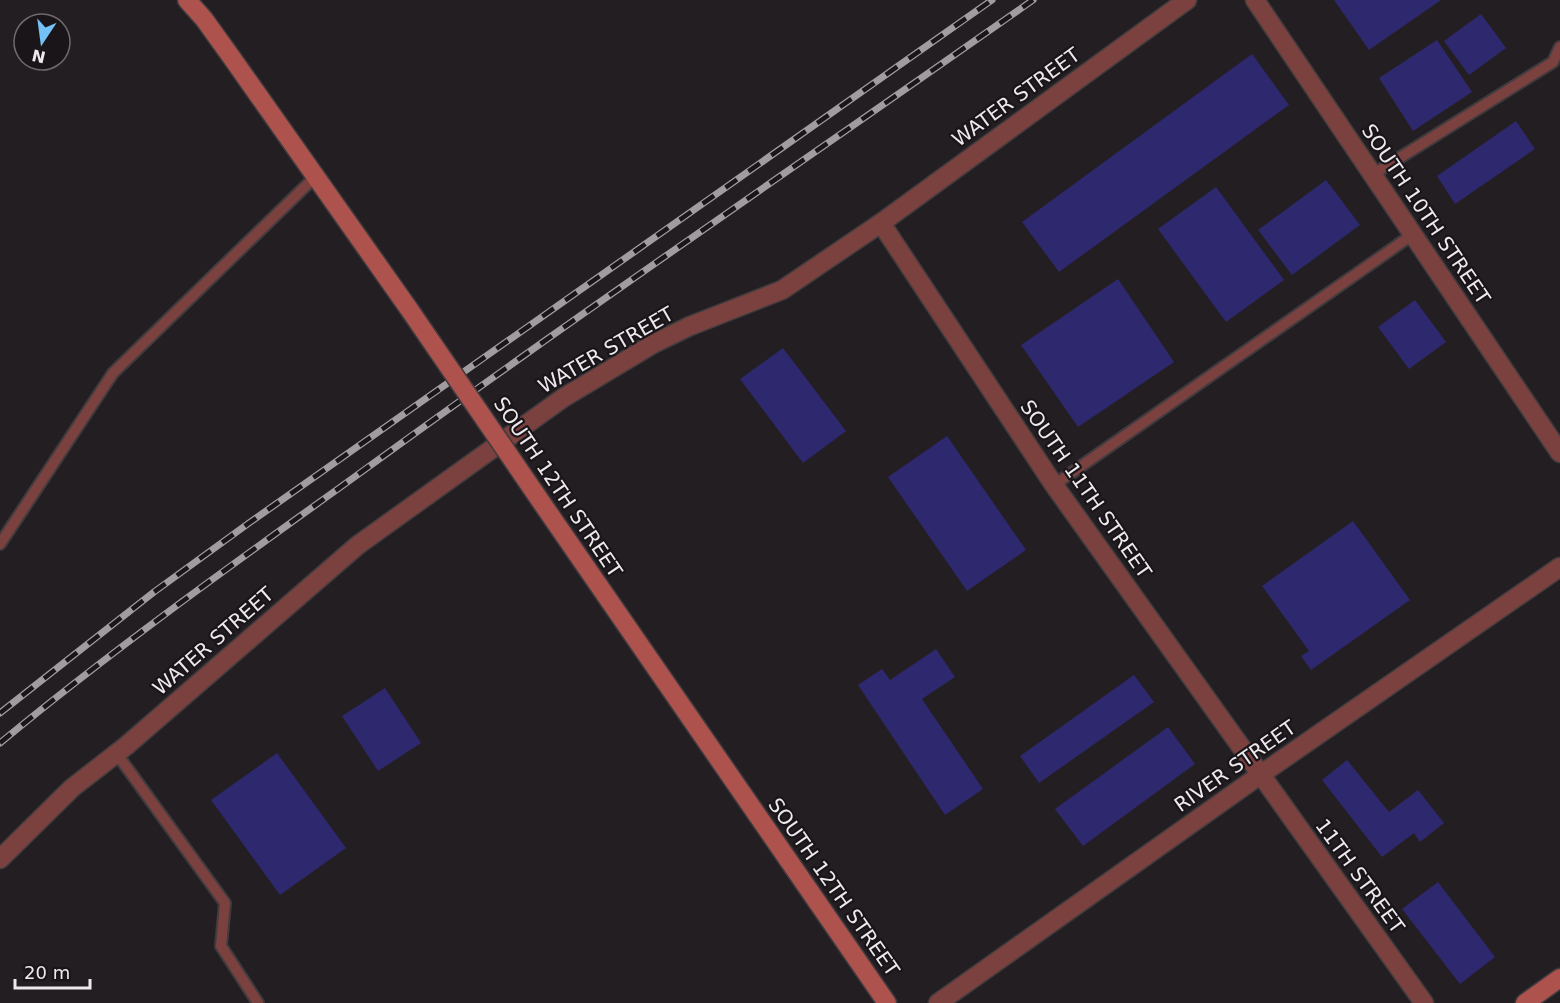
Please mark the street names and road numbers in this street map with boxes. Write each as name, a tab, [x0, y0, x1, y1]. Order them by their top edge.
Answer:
street label: WATER STREET	[947, 42, 1085, 151]
street label: SOUTH 10TH STREET	[1357, 119, 1496, 309]
street label: WATER STREET	[534, 301, 679, 398]
street label: SOUTH 12TH STREET	[489, 392, 628, 582]
street label: SOUTH 11TH STREET	[1015, 395, 1157, 583]
street label: WATER STREET	[148, 581, 279, 700]
street label: RIVER STREET	[1170, 715, 1301, 817]
street label: SOUTH 12TH STREET	[763, 793, 905, 981]
street label: 11TH STREET	[1311, 814, 1410, 938]

